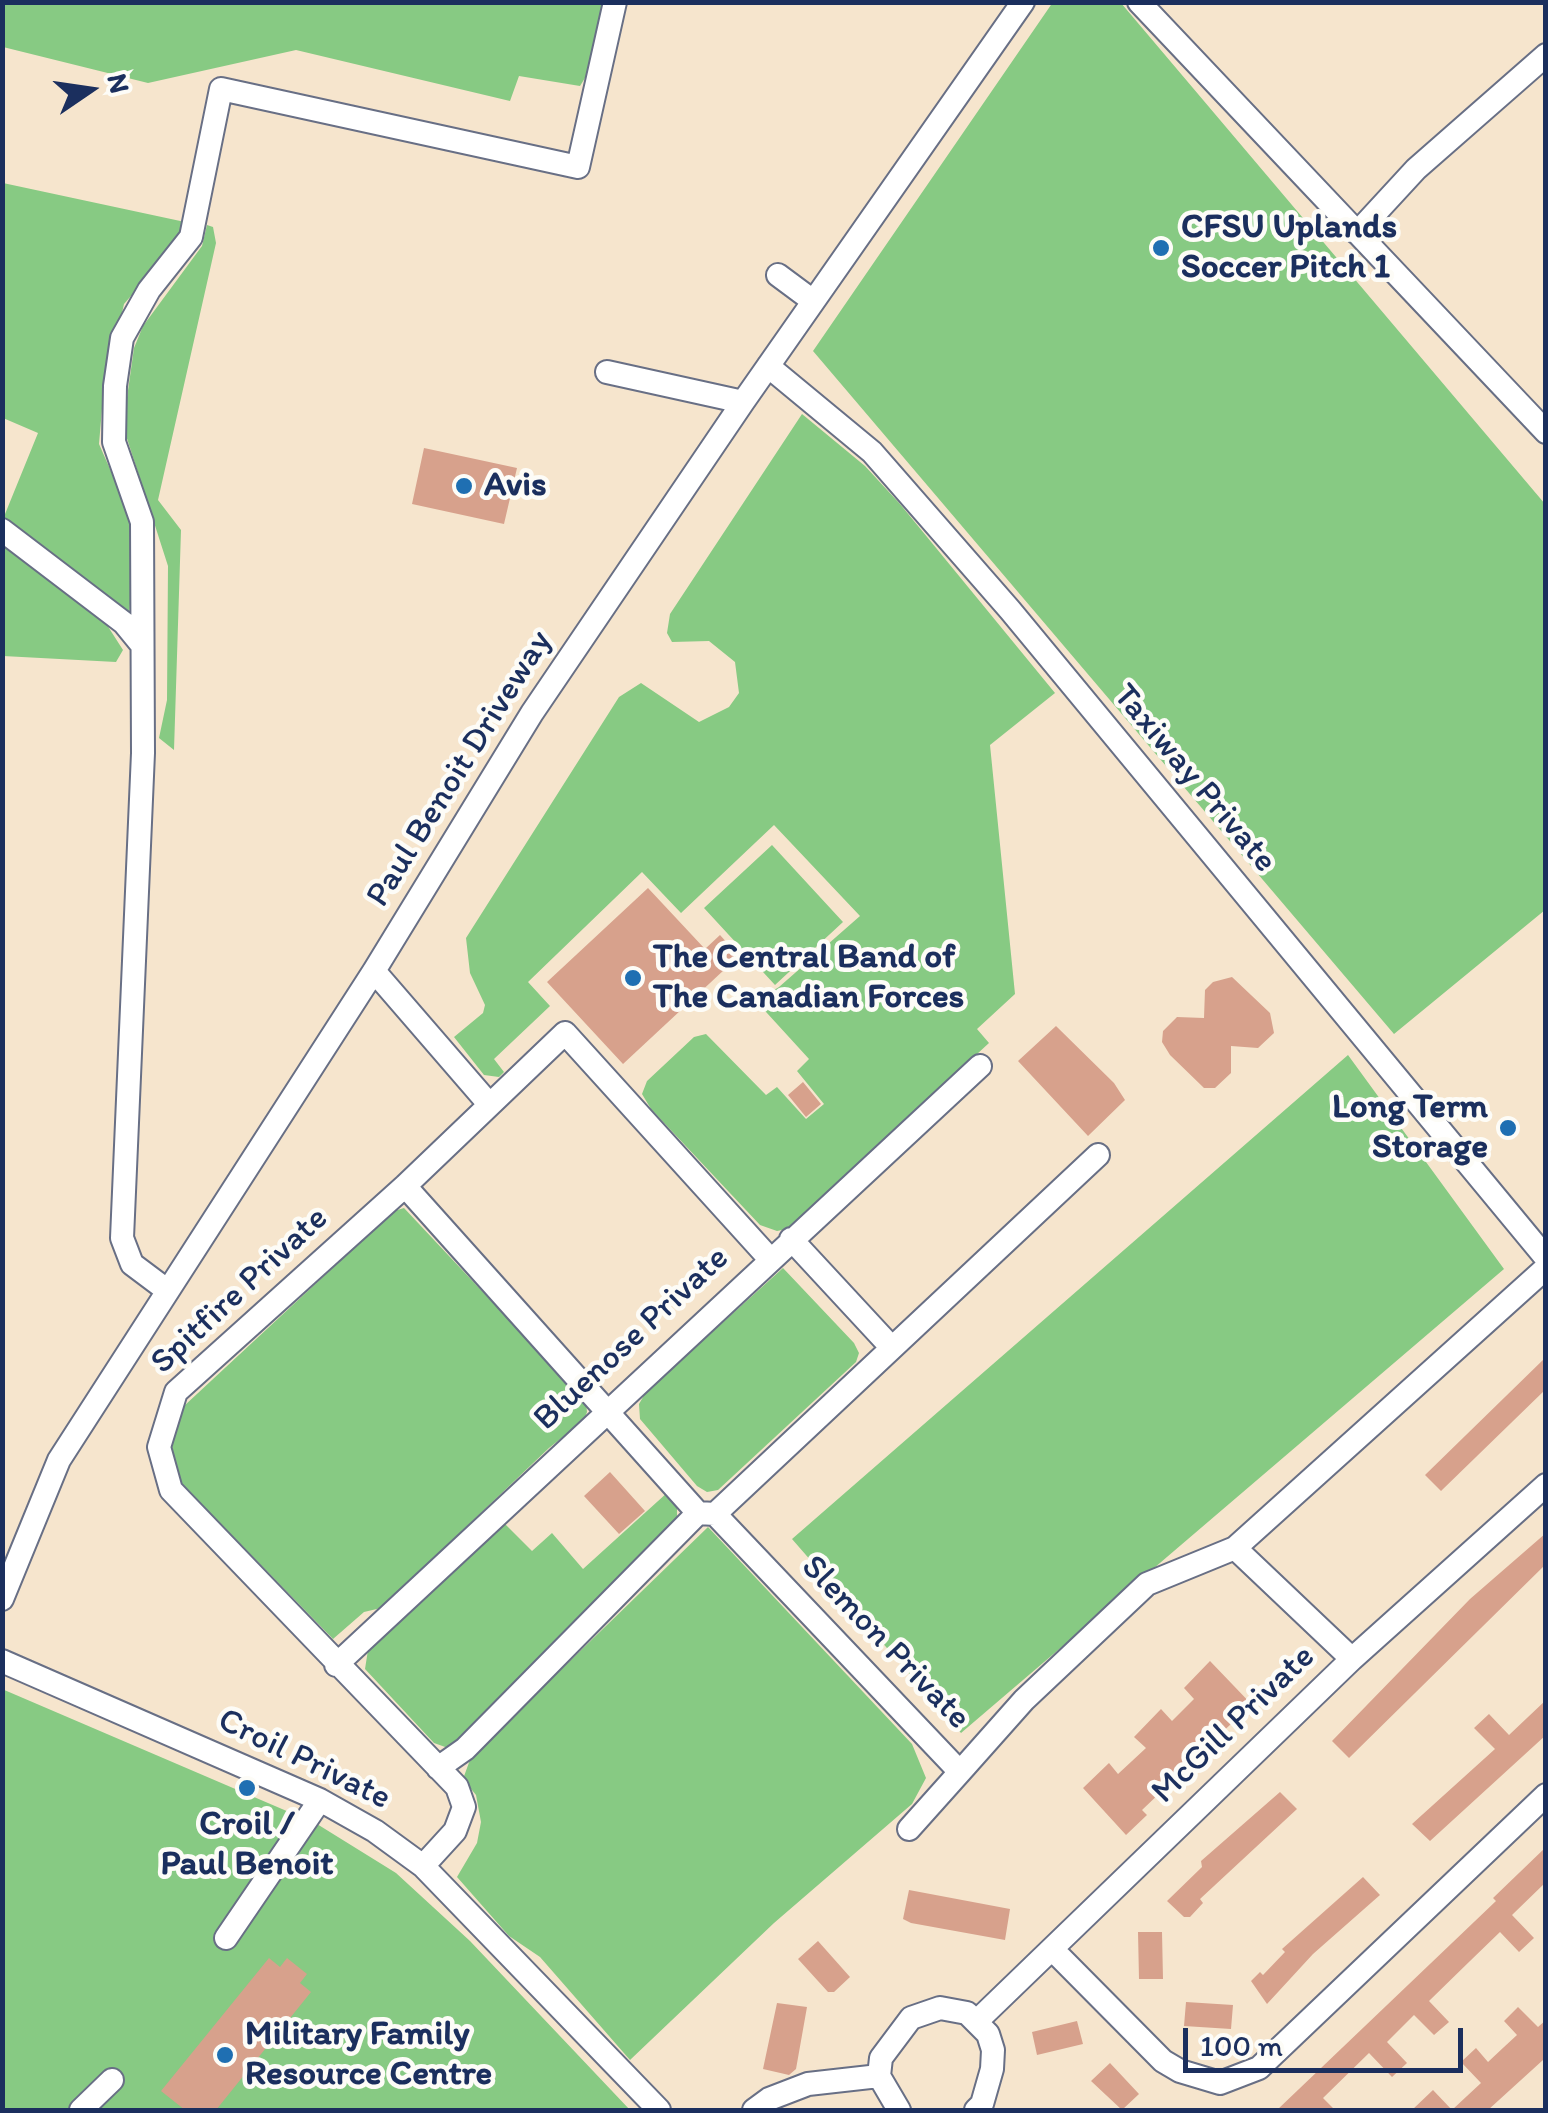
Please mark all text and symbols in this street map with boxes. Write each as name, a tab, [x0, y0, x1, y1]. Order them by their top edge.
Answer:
north arrow	[40, 40, 140, 140]
text: N	[101, 70, 138, 96]
place label: CFSU Uplands Soccer Pitch 1	[1181, 207, 1397, 289]
marker: CFSU Uplands Soccer Pitch 1	[1150, 237, 1172, 259]
place label: Avis	[484, 465, 547, 507]
marker: Avis	[453, 475, 475, 497]
street label: Paul Benoit Driveway	[358, 623, 562, 915]
street label: Taxiway Private	[1103, 676, 1285, 882]
place label: The Central Band of The Canadian Forces	[653, 937, 964, 1019]
marker: The Central Band of The Canadian Forces	[622, 967, 644, 989]
place label: Long Term Storage	[1332, 1087, 1488, 1169]
marker: Long Term Storage	[1497, 1117, 1519, 1139]
street label: Spitfire Private	[143, 1198, 337, 1384]
street label: Bluenose Private	[526, 1238, 738, 1440]
street label: Slemon Private	[791, 1547, 979, 1739]
street label: McGill Private	[1144, 1637, 1324, 1813]
street label: Croil Private	[211, 1700, 397, 1820]
marker: Croil / Paul Benoit	[236, 1777, 258, 1799]
place label: Croil / Paul Benoit	[161, 1804, 333, 1886]
scale bar	[1188, 2008, 1468, 2070]
place label: Military Family Resource Centre	[245, 2014, 492, 2096]
text: 100 m	[1200, 2027, 1283, 2064]
marker: Military Family Resource Centre	[214, 2044, 236, 2066]

